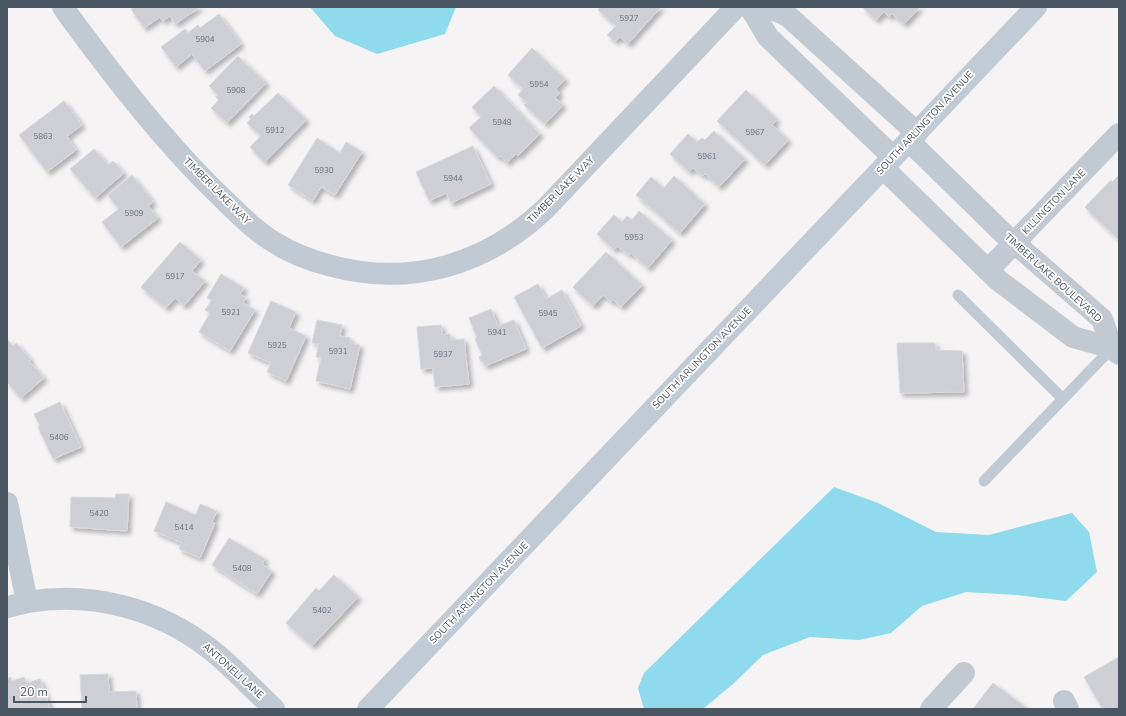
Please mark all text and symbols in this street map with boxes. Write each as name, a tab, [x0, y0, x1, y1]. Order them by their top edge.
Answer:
house number: 5927	[619, 13, 639, 24]
house number: 5904	[195, 34, 215, 45]
street label: SOUTH ARLINGTON AVENUE	[873, 68, 977, 178]
house number: 5954	[529, 79, 549, 90]
house number: 5908	[226, 85, 246, 96]
house number: 5948	[492, 117, 512, 128]
house number: 5912	[265, 125, 285, 136]
house number: 5967	[745, 127, 765, 138]
house number: 5863	[33, 131, 53, 142]
house number: 5961	[697, 151, 717, 162]
street label: TIMBER LAKE WAY	[525, 153, 598, 226]
street label: TIMBER LAKE WAY	[181, 155, 254, 228]
house number: 5930	[314, 165, 334, 176]
street label: KILLINGTON LANE	[1019, 166, 1089, 238]
house number: 5944	[443, 173, 463, 184]
house number: 5909	[124, 208, 144, 219]
street label: TIMBER LAKE BOULEVARD	[1001, 230, 1105, 326]
house number: 5953	[624, 232, 644, 243]
house number: 5917	[165, 271, 185, 282]
street label: SOUTH ARLINGTON AVENUE	[649, 304, 755, 412]
house number: 5921	[221, 307, 241, 318]
house number: 5945	[538, 308, 558, 319]
house number: 5941	[487, 327, 507, 338]
house number: 5925	[267, 340, 287, 351]
house number: 5931	[328, 346, 348, 357]
house number: 5937	[433, 349, 453, 360]
house number: 5406	[49, 432, 69, 443]
house number: 5420	[89, 508, 109, 519]
house number: 5414	[174, 522, 194, 533]
street label: SOUTH ARLINGTON AVENUE	[426, 539, 532, 647]
house number: 5408	[232, 563, 252, 574]
house number: 5402	[312, 605, 332, 616]
street label: ANTONELI LANE	[200, 640, 267, 702]
scale bar	[14, 678, 86, 704]
text: 20 m	[20, 684, 48, 700]

